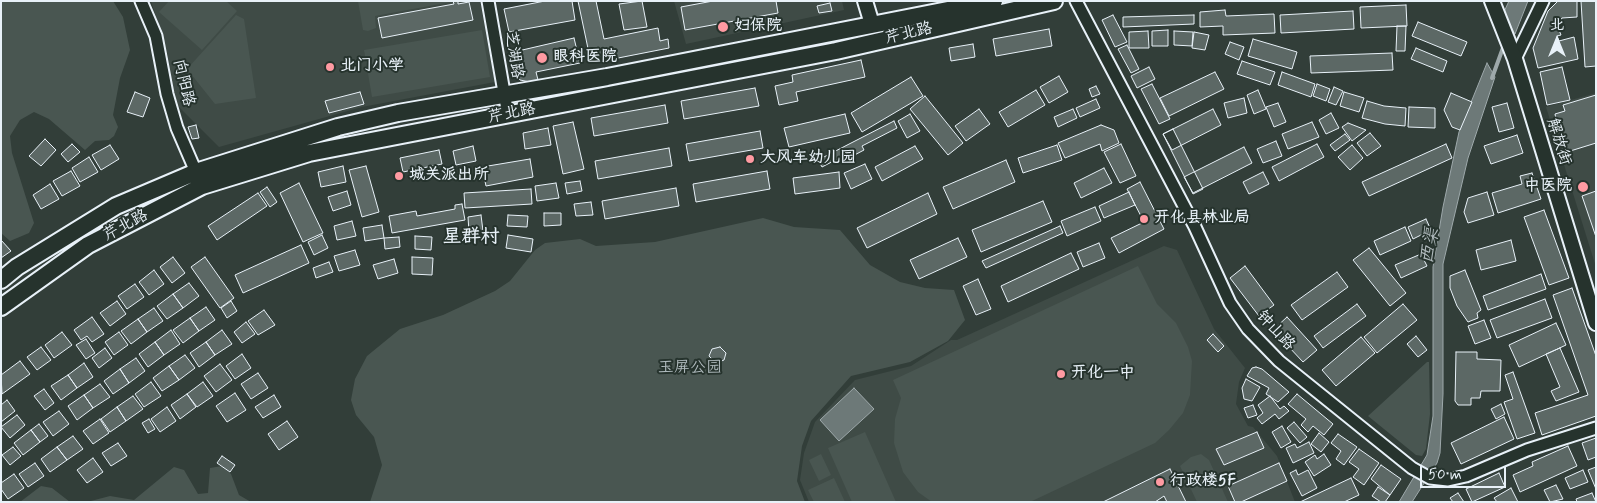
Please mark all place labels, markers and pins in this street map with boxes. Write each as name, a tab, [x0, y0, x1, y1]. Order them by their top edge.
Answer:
place label: 妇保院	[734, 17, 782, 37]
marker: 妇保院	[716, 20, 730, 34]
place label: 眼科医院	[553, 48, 617, 68]
marker: 眼科医院	[535, 51, 549, 65]
place label: 北门小学	[340, 57, 404, 77]
marker: 北门小学	[324, 61, 336, 73]
place label: 大风车幼儿园	[760, 149, 856, 169]
marker: 大风车幼儿园	[744, 153, 756, 165]
place label: 城关派出所	[409, 166, 489, 186]
marker: 城关派出所	[393, 170, 405, 182]
place label: 中医院	[1524, 177, 1572, 197]
marker: 中医院	[1576, 180, 1590, 194]
place label: 开化县林业局	[1154, 209, 1250, 229]
marker: 开化县林业局	[1138, 213, 1150, 225]
place label: 开化一中	[1071, 364, 1135, 384]
marker: 开化一中	[1055, 368, 1067, 380]
place label: 行政楼5F	[1170, 472, 1236, 492]
marker: 行政楼5F	[1154, 476, 1166, 488]

